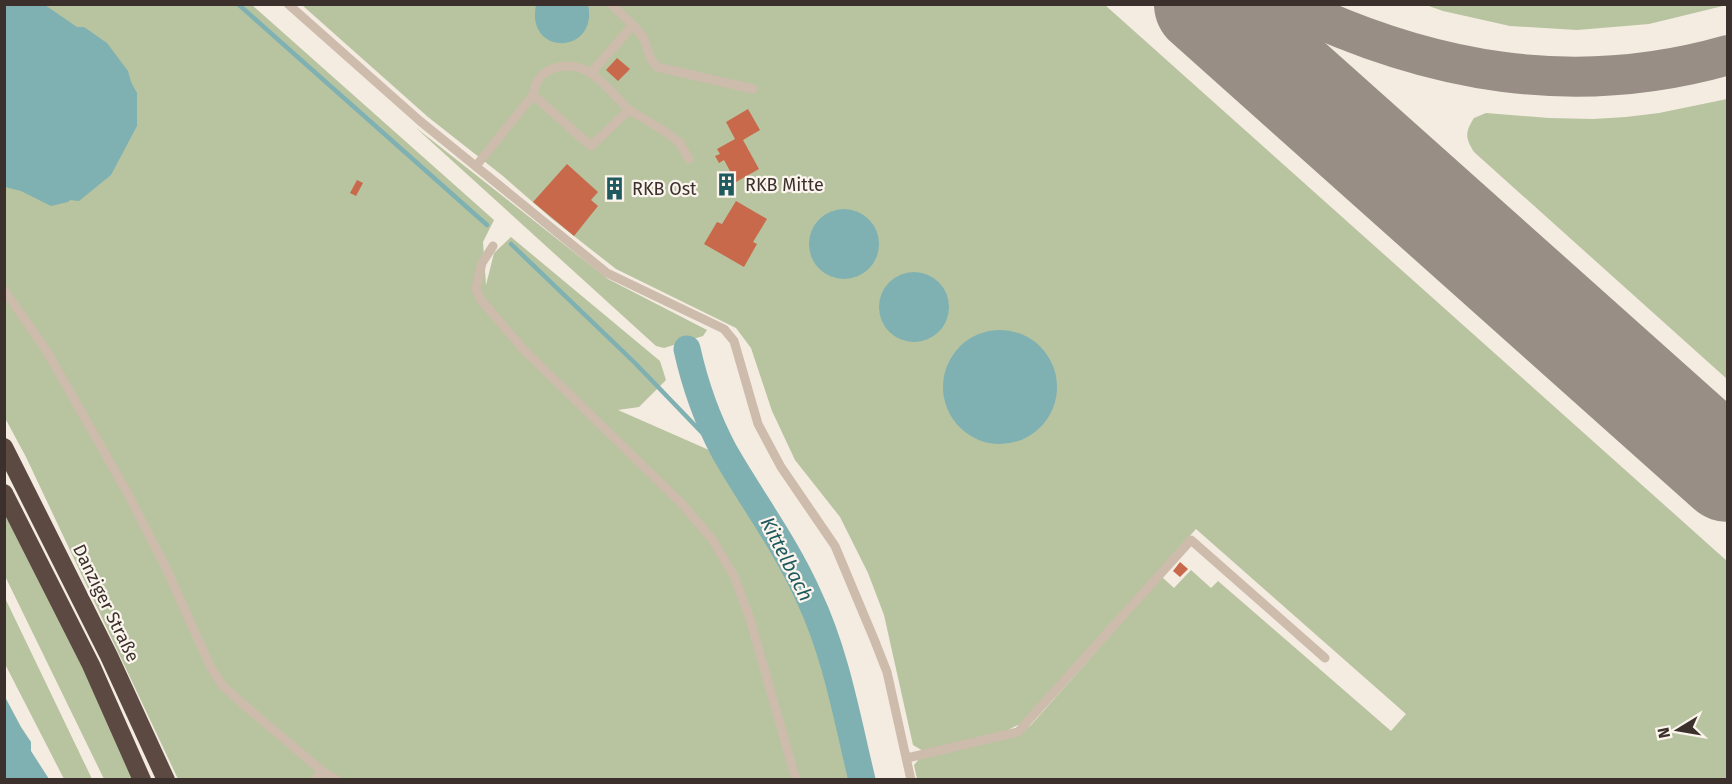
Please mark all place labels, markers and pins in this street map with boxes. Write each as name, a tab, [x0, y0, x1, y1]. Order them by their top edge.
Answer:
building icon: RKB Mitte	[714, 172, 740, 198]
place label: RKB Mitte	[745, 174, 824, 196]
building icon: RKB Ost	[601, 176, 627, 202]
place label: RKB Ost	[632, 178, 697, 200]

